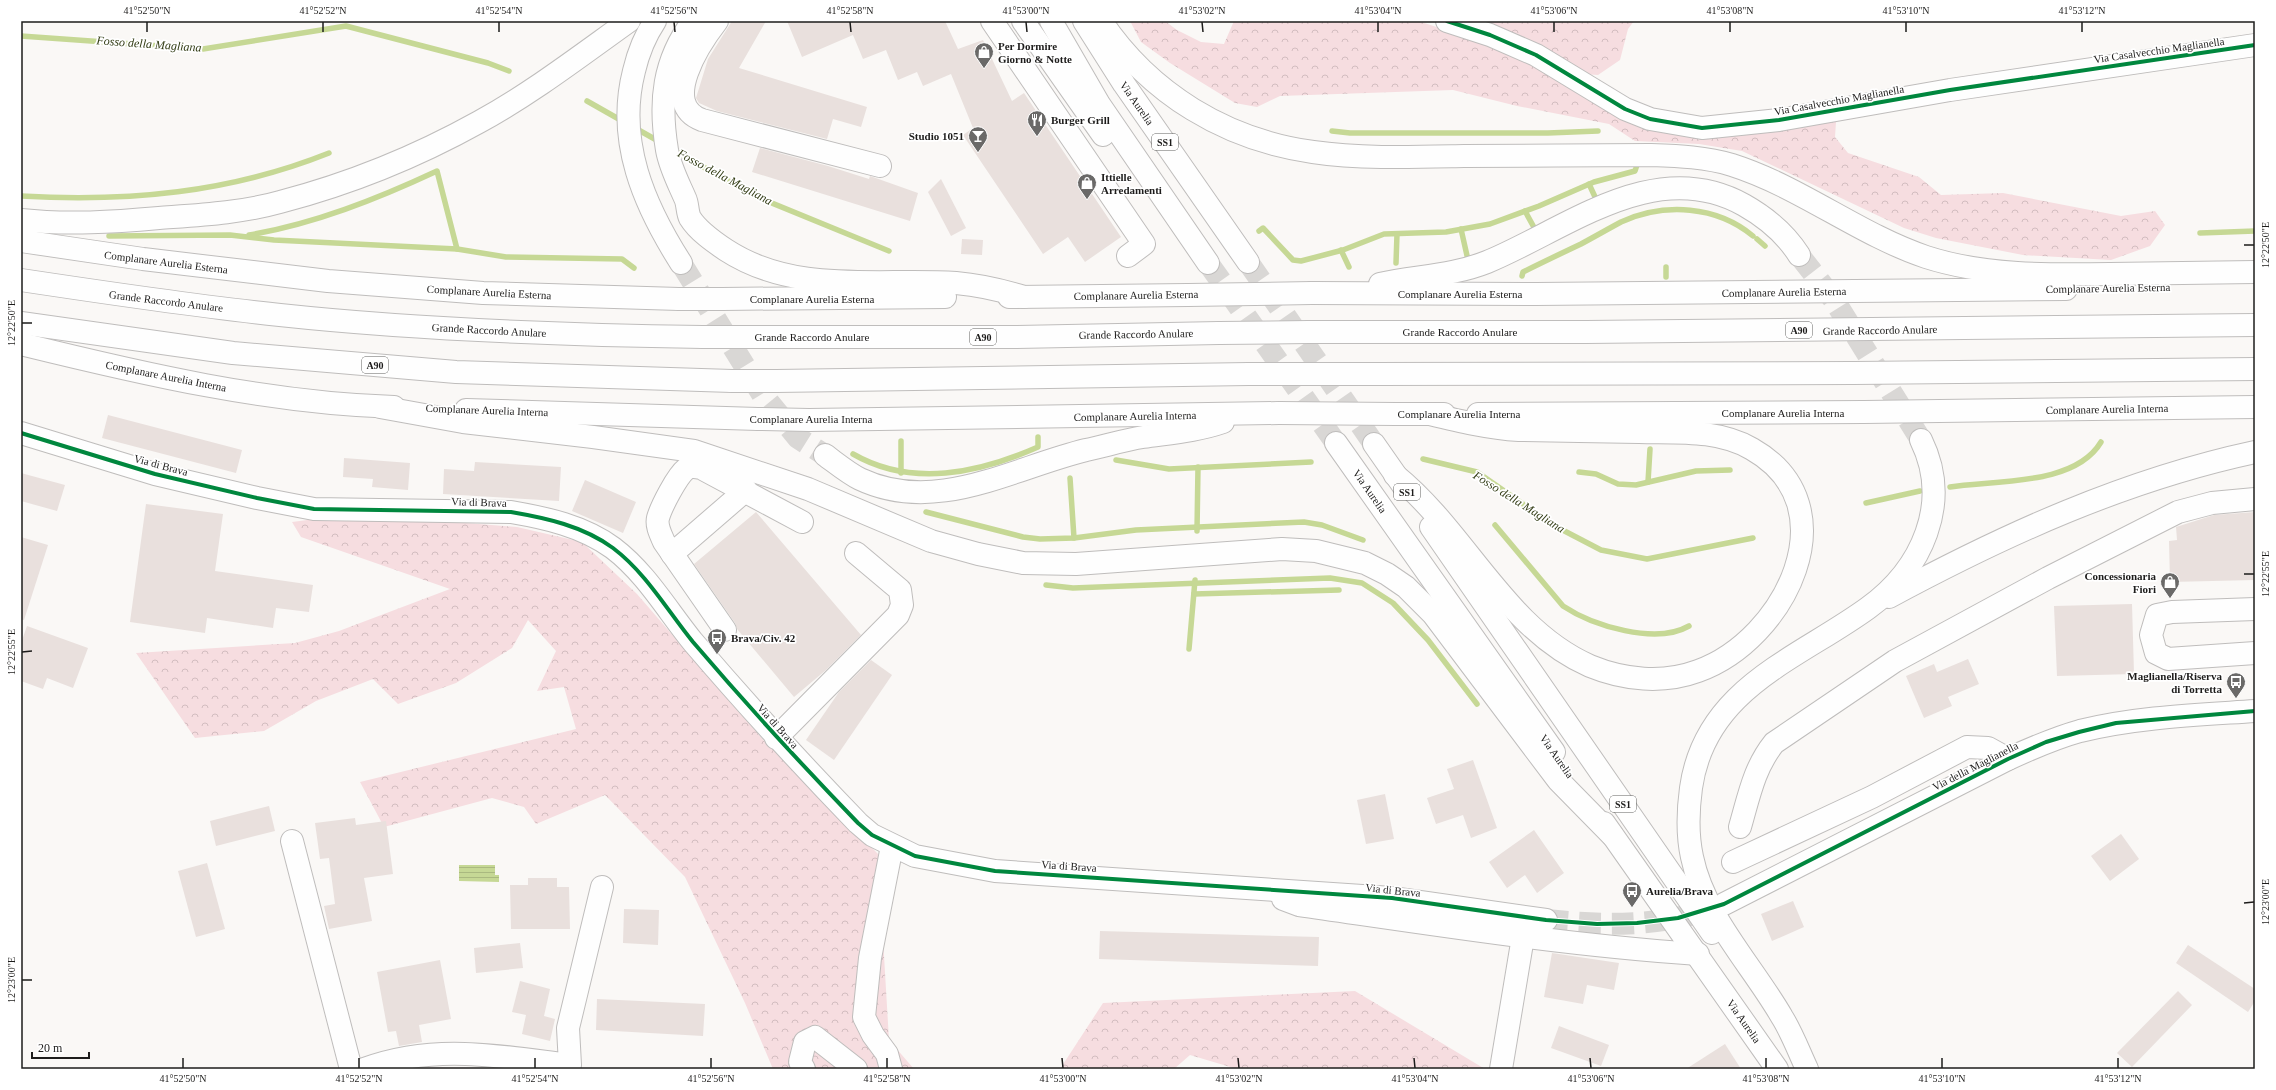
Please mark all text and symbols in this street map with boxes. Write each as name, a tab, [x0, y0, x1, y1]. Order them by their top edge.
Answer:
text: 41°52'50"N	[123, 5, 171, 16]
text: 41°52'52"N	[299, 5, 347, 16]
text: 41°52'54"N	[475, 5, 523, 16]
text: 41°52'56"N	[650, 5, 698, 16]
text: 41°52'58"N	[826, 5, 874, 16]
text: 41°53'00"N	[1002, 5, 1050, 16]
text: 41°53'02"N	[1178, 5, 1226, 16]
text: 41°53'04"N	[1354, 5, 1402, 16]
text: 41°53'06"N	[1530, 5, 1578, 16]
text: 41°53'08"N	[1706, 5, 1754, 16]
text: 41°53'10"N	[1882, 5, 1930, 16]
text: 41°53'12"N	[2058, 5, 2106, 16]
water label: Fosso della Magliana	[95, 33, 202, 55]
street label: Via Casalvecchio Maglianella	[2093, 35, 2225, 65]
place label: Per Dormire Giorno & Notte	[998, 40, 1072, 65]
shop icon: Per Dormire Giorno & Notte	[973, 41, 995, 69]
street label: Via Aurelia	[1118, 79, 1156, 127]
street label: Via Casalvecchio Maglianella	[1773, 83, 1905, 117]
restaurant icon: Burger Grill	[1026, 109, 1048, 137]
place label: Burger Grill	[1051, 114, 1110, 126]
bar icon: Studio 1051	[967, 125, 989, 153]
place label: Studio 1051	[909, 130, 964, 142]
road number: SS1	[1152, 134, 1178, 150]
water label: Fosso della Magliana	[674, 146, 775, 208]
place label: Ittielle Arredamenti	[1101, 171, 1162, 196]
shop icon: Ittielle Arredamenti	[1076, 172, 1098, 200]
text: 12°22'50"E	[2260, 222, 2271, 268]
street label: Complanare Aurelia Esterna	[103, 248, 229, 276]
street label: Complanare Aurelia Esterna	[2046, 281, 2171, 295]
street label: Complanare Aurelia Esterna	[426, 283, 552, 301]
street label: Complanare Aurelia Esterna	[1722, 285, 1847, 299]
street label: Grande Raccordo Anulare	[108, 288, 224, 314]
street label: Complanare Aurelia Esterna	[1074, 288, 1199, 302]
street label: Complanare Aurelia Esterna	[1398, 288, 1522, 300]
street label: Complanare Aurelia Esterna	[750, 293, 874, 305]
text: 12°22'50"E	[6, 300, 17, 346]
street label: Grande Raccordo Anulare	[431, 321, 547, 339]
road number: A90	[1786, 322, 1812, 338]
street label: Grande Raccordo Anulare	[1822, 323, 1938, 337]
street label: Grande Raccordo Anulare	[1403, 326, 1518, 338]
street label: Grande Raccordo Anulare	[1078, 327, 1194, 341]
road number: A90	[970, 329, 996, 345]
street label: Grande Raccordo Anulare	[755, 331, 870, 343]
road number: A90	[362, 357, 388, 373]
street label: Complanare Aurelia Interna	[105, 358, 228, 394]
street label: Complanare Aurelia Interna	[425, 402, 549, 418]
street label: Complanare Aurelia Interna	[2046, 402, 2169, 416]
street label: Complanare Aurelia Interna	[1722, 407, 1845, 419]
street label: Complanare Aurelia Interna	[1398, 408, 1521, 420]
street label: Complanare Aurelia Interna	[1074, 409, 1197, 423]
street label: Complanare Aurelia Interna	[750, 413, 873, 425]
street label: Via di Brava	[133, 452, 189, 478]
street label: Via Aurelia	[1351, 467, 1389, 515]
water label: Fosso della Magliana	[1470, 468, 1567, 536]
road number: SS1	[1394, 484, 1420, 500]
street label: Via di Brava	[451, 495, 507, 509]
text: 12°22'55"E	[2260, 551, 2271, 597]
place label: Concessionaria Fiori	[2085, 570, 2157, 595]
shop icon: Concessionaria Fiori	[2159, 571, 2181, 599]
bus stop icon: Brava/Civ. 42	[706, 627, 728, 655]
text: 12°22'55"E	[6, 629, 17, 675]
place label: Brava/Civ. 42	[731, 632, 796, 644]
place label: Maglianella/Riserva di Torretta	[2127, 670, 2222, 695]
bus stop icon: Maglianella/Riserva di Torretta	[2225, 671, 2247, 699]
street label: Via di Brava	[755, 701, 801, 751]
street label: Via Aurelia	[1538, 732, 1576, 780]
street label: Via della Maglianella	[1930, 739, 2020, 793]
road number: SS1	[1610, 796, 1636, 812]
street label: Via di Brava	[1041, 858, 1097, 874]
text: 12°23'00"E	[2260, 879, 2271, 925]
bus stop icon: Aurelia/Brava	[1621, 880, 1643, 908]
street label: Via di Brava	[1365, 881, 1421, 899]
place label: Aurelia/Brava	[1646, 885, 1714, 897]
text: 12°23'00"E	[6, 957, 17, 1003]
street label: Via Aurelia	[1725, 997, 1763, 1045]
scale bar	[32, 1034, 89, 1060]
text: 20 m	[38, 1041, 63, 1055]
text: 41°52'50"N	[159, 1073, 207, 1084]
text: 41°52'52"N	[335, 1073, 383, 1084]
text: 41°52'54"N	[511, 1073, 559, 1084]
text: 41°52'56"N	[687, 1073, 735, 1084]
text: 41°52'58"N	[863, 1073, 911, 1084]
text: 41°53'00"N	[1039, 1073, 1087, 1084]
text: 41°53'02"N	[1215, 1073, 1263, 1084]
text: 41°53'04"N	[1391, 1073, 1439, 1084]
text: 41°53'06"N	[1567, 1073, 1615, 1084]
text: 41°53'08"N	[1742, 1073, 1790, 1084]
text: 41°53'10"N	[1918, 1073, 1966, 1084]
text: 41°53'12"N	[2094, 1073, 2142, 1084]

